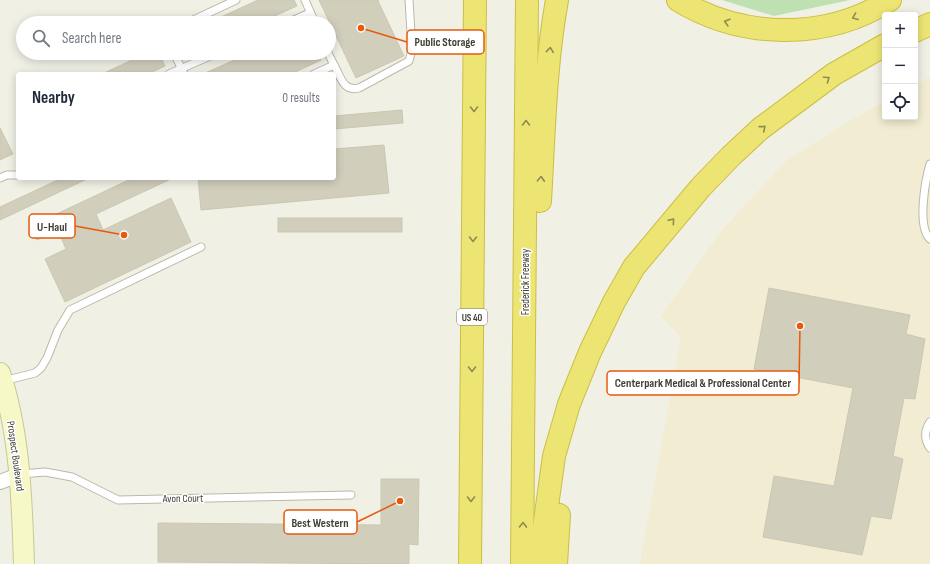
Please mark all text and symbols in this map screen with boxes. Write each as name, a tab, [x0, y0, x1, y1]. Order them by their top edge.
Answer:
map controls	[882, 12, 918, 120]
button: +	[882, 12, 918, 48]
one-way arrow	[851, 13, 858, 21]
search box	[16, 16, 336, 60]
one-way arrow	[724, 18, 731, 27]
icon: search	[30, 27, 52, 49]
text: Search here	[62, 29, 122, 48]
callout: Public Storage	[407, 30, 484, 54]
text: Public Storage	[415, 35, 475, 50]
one-way arrow	[546, 47, 555, 53]
button: −	[882, 48, 918, 84]
one-way arrow	[822, 77, 829, 84]
button: locate	[882, 84, 918, 120]
text: Nearby	[32, 88, 75, 108]
text: 0 results	[282, 90, 320, 106]
one-way arrow	[470, 106, 478, 112]
one-way arrow	[522, 120, 531, 126]
one-way arrow	[758, 125, 765, 132]
one-way arrow	[537, 176, 545, 182]
callout: U-Haul	[29, 214, 75, 238]
one-way arrow	[668, 218, 675, 225]
text: U-Haul	[37, 220, 67, 235]
one-way arrow	[469, 236, 477, 242]
street label: Frederick Freeway	[519, 248, 532, 315]
road number: US 40	[457, 309, 487, 325]
one-way arrow	[468, 366, 476, 372]
callout: Centerpark Medical & Professional Center	[607, 371, 799, 395]
text: Centerpark Medical & Professional Center	[615, 376, 791, 391]
street label: Prospect Boulevard	[4, 420, 27, 492]
street label: Avon Court	[161, 492, 204, 505]
one-way arrow	[467, 496, 475, 502]
callout: Best Western	[284, 510, 357, 534]
text: Best Western	[291, 516, 349, 531]
one-way arrow	[518, 522, 527, 528]

